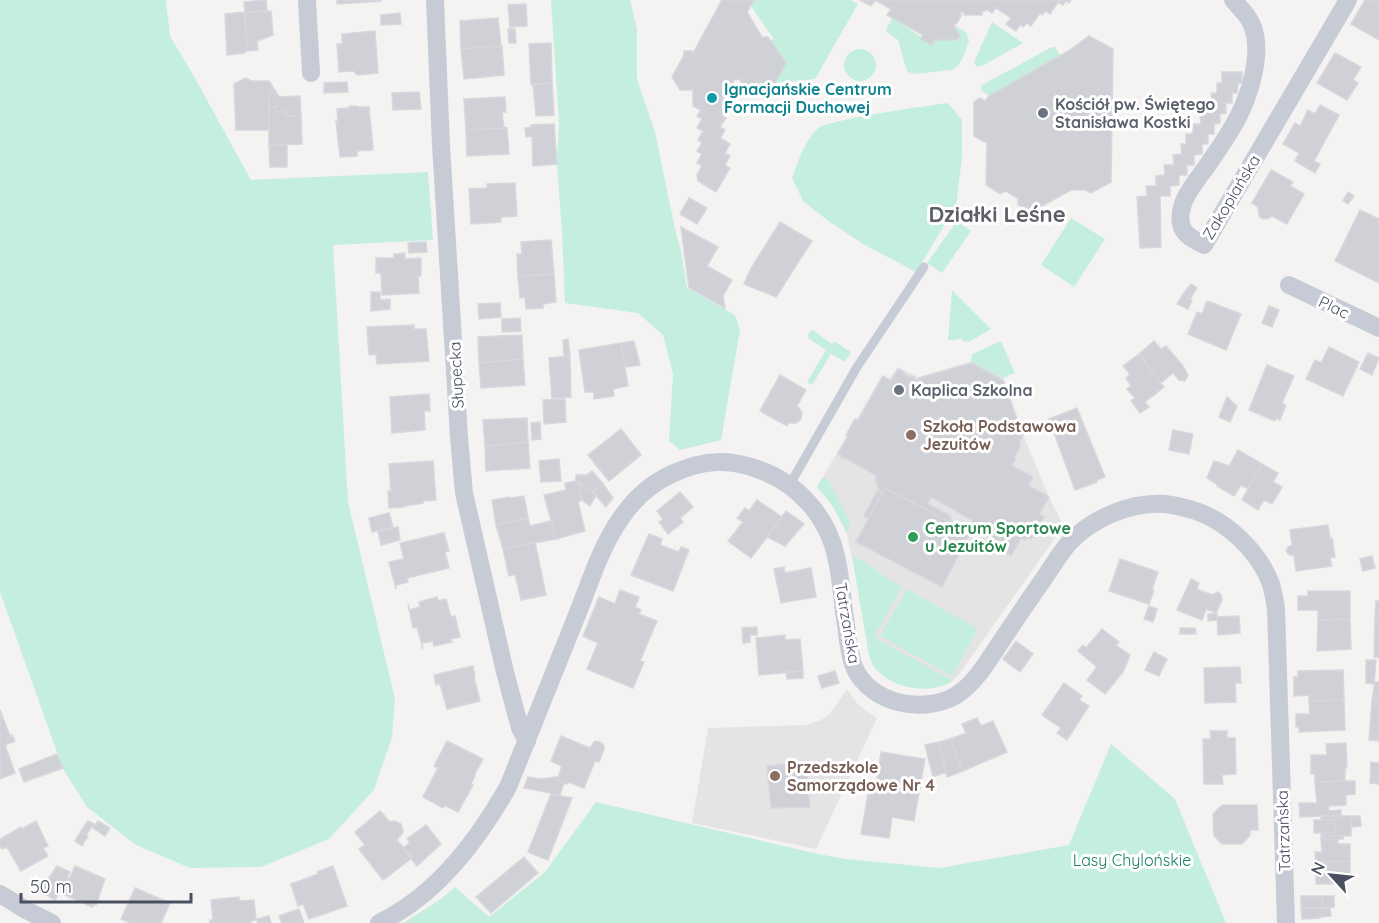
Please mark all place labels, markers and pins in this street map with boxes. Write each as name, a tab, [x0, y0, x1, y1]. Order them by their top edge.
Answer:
place label: Ignacjańskie Centrum Formacji Duchowej	[724, 79, 892, 117]
marker: Ignacjańskie Centrum Formacji Duchowej	[705, 91, 719, 105]
place label: Kościół pw. Świętego Stanisława Kostki	[1055, 94, 1215, 132]
marker: Kościół pw. Świętego Stanisława Kostki	[1036, 106, 1050, 120]
place label: Kaplica Szkolna	[911, 380, 1032, 400]
marker: Kaplica Szkolna	[892, 383, 906, 397]
place label: Szkoła Podstawowa Jezuitów	[923, 416, 1076, 454]
marker: Szkoła Podstawowa Jezuitów	[904, 428, 918, 442]
place label: Centrum Sportowe u Jezuitów	[925, 518, 1071, 556]
marker: Centrum Sportowe u Jezuitów	[906, 530, 920, 544]
place label: Przedszkole Samorządowe Nr 4	[787, 757, 935, 795]
marker: Przedszkole Samorządowe Nr 4	[768, 769, 782, 783]

